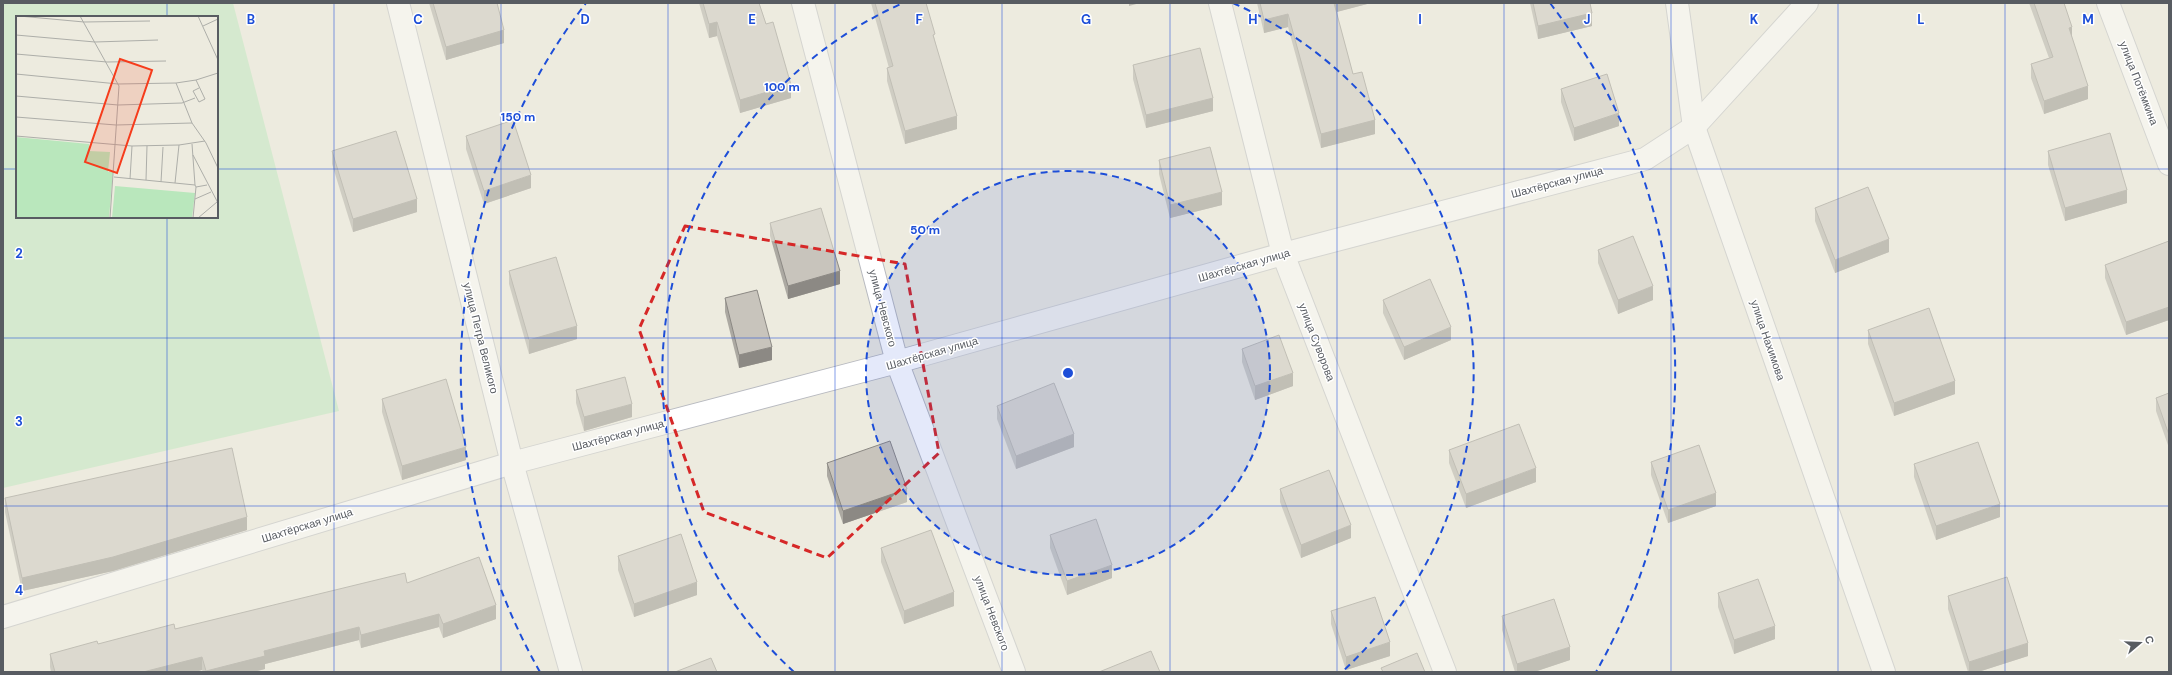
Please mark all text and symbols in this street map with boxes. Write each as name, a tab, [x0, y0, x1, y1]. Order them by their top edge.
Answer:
text: B	[247, 11, 255, 28]
text: C	[413, 11, 423, 28]
text: D	[580, 11, 590, 28]
text: E	[748, 11, 756, 28]
text: F	[915, 11, 923, 28]
text: G	[1081, 11, 1091, 28]
text: H	[1248, 11, 1258, 28]
text: I	[1418, 11, 1422, 28]
text: J	[1583, 11, 1591, 28]
text: K	[1750, 11, 1759, 28]
text: L	[1917, 11, 1925, 28]
text: M	[2082, 11, 2094, 28]
inset map	[16, 16, 218, 218]
street label: улица Потёмкина	[2117, 39, 2162, 128]
text: 100 m	[764, 79, 800, 95]
text: 150 m	[501, 109, 535, 125]
street label: Шахтёрская улица	[1509, 163, 1605, 201]
text: 50 m	[910, 222, 940, 238]
text: 2	[15, 245, 23, 262]
street label: Шахтёрская улица	[1197, 245, 1292, 285]
street label: улица Невского	[866, 268, 900, 348]
street label: улица Петра Великого	[460, 281, 502, 395]
street label: улица Нахимова	[1748, 298, 1789, 383]
street label: улица Суворова	[1296, 301, 1339, 384]
street label: Шахтёрская улица	[885, 333, 980, 373]
centre of rings	[1061, 366, 1075, 380]
text: 3	[15, 413, 23, 430]
street label: Шахтёрская улица	[570, 416, 666, 454]
street label: Шахтёрская улица	[260, 504, 355, 546]
street label: улица Невского	[971, 573, 1013, 653]
text: 4	[15, 582, 23, 599]
north arrow	[2120, 623, 2160, 663]
text: С	[2142, 634, 2157, 646]

